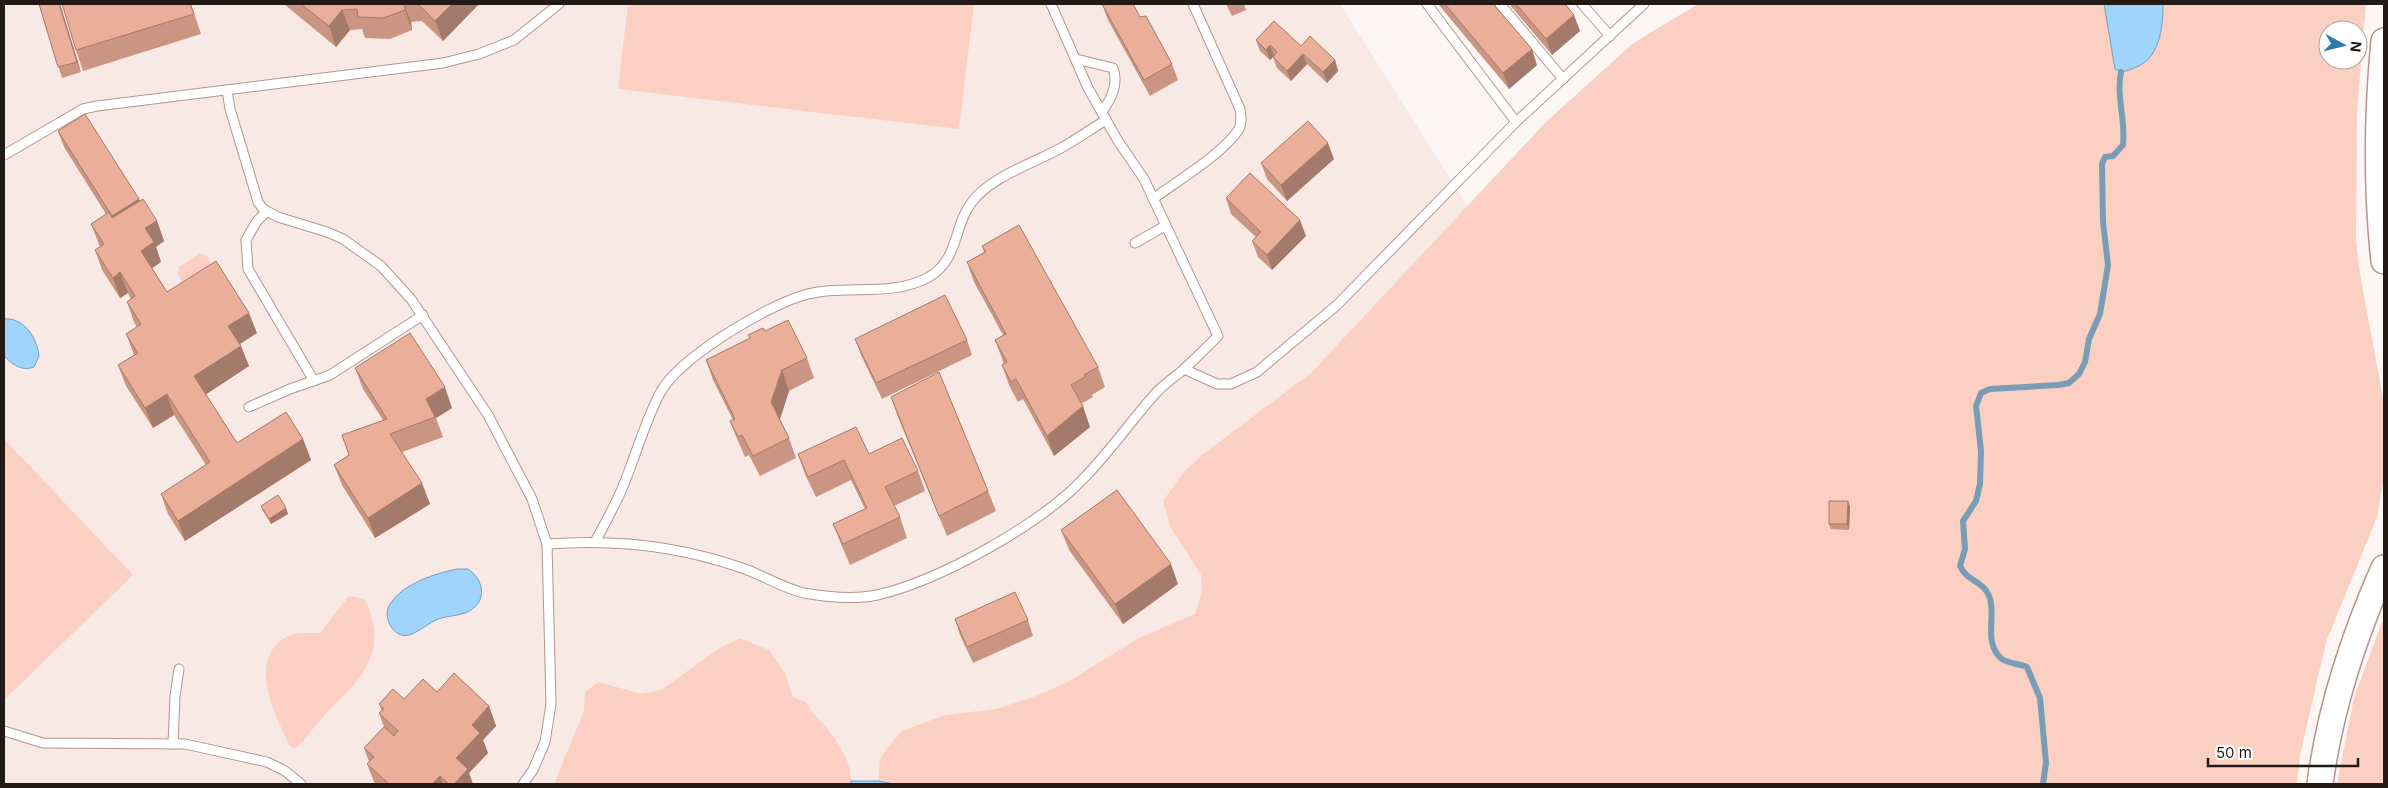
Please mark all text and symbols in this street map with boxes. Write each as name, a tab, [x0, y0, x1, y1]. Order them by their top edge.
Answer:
north arrow	[2318, 20, 2368, 70]
text: N	[2347, 40, 2365, 53]
scale bar	[2208, 736, 2358, 768]
text: 50 m	[2216, 743, 2252, 762]

